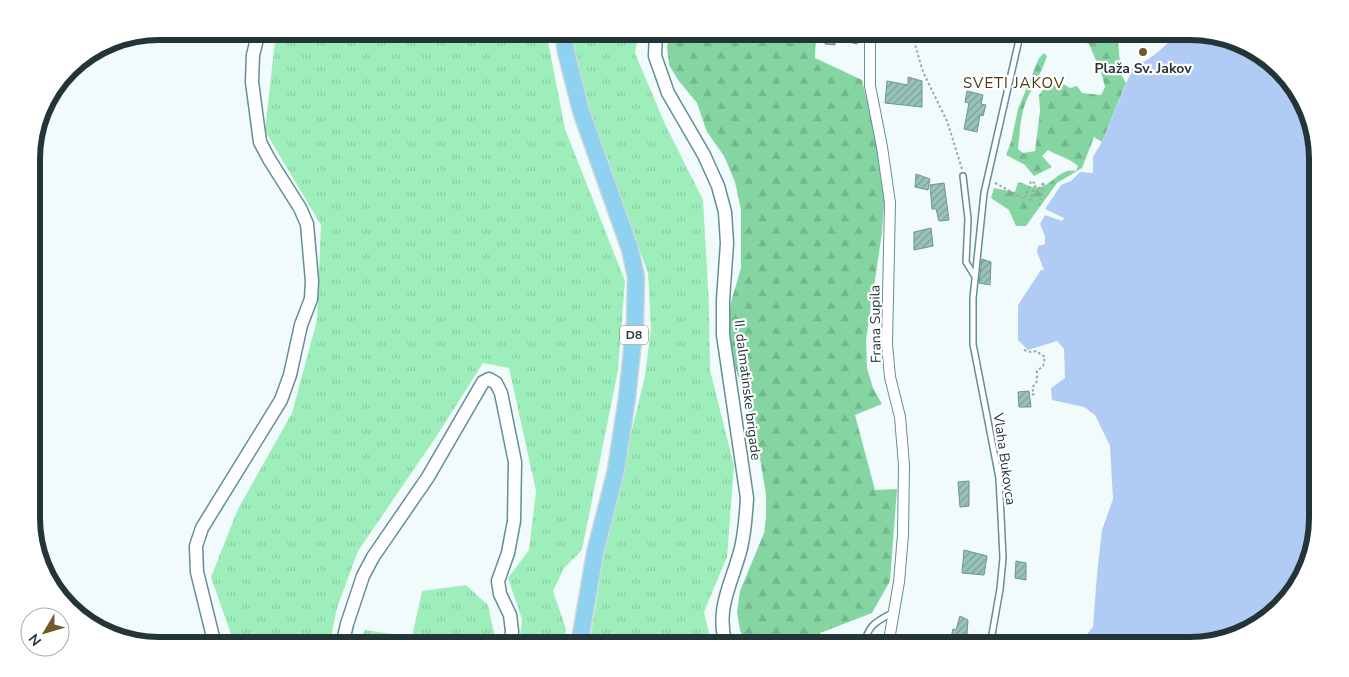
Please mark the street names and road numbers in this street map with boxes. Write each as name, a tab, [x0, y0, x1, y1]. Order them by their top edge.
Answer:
street label: Frana Supila	[865, 285, 886, 363]
street label: II. dalmatinske brigade	[729, 319, 766, 461]
road number: D8	[620, 326, 648, 344]
street label: Vlaha Bukovca	[988, 411, 1020, 506]

